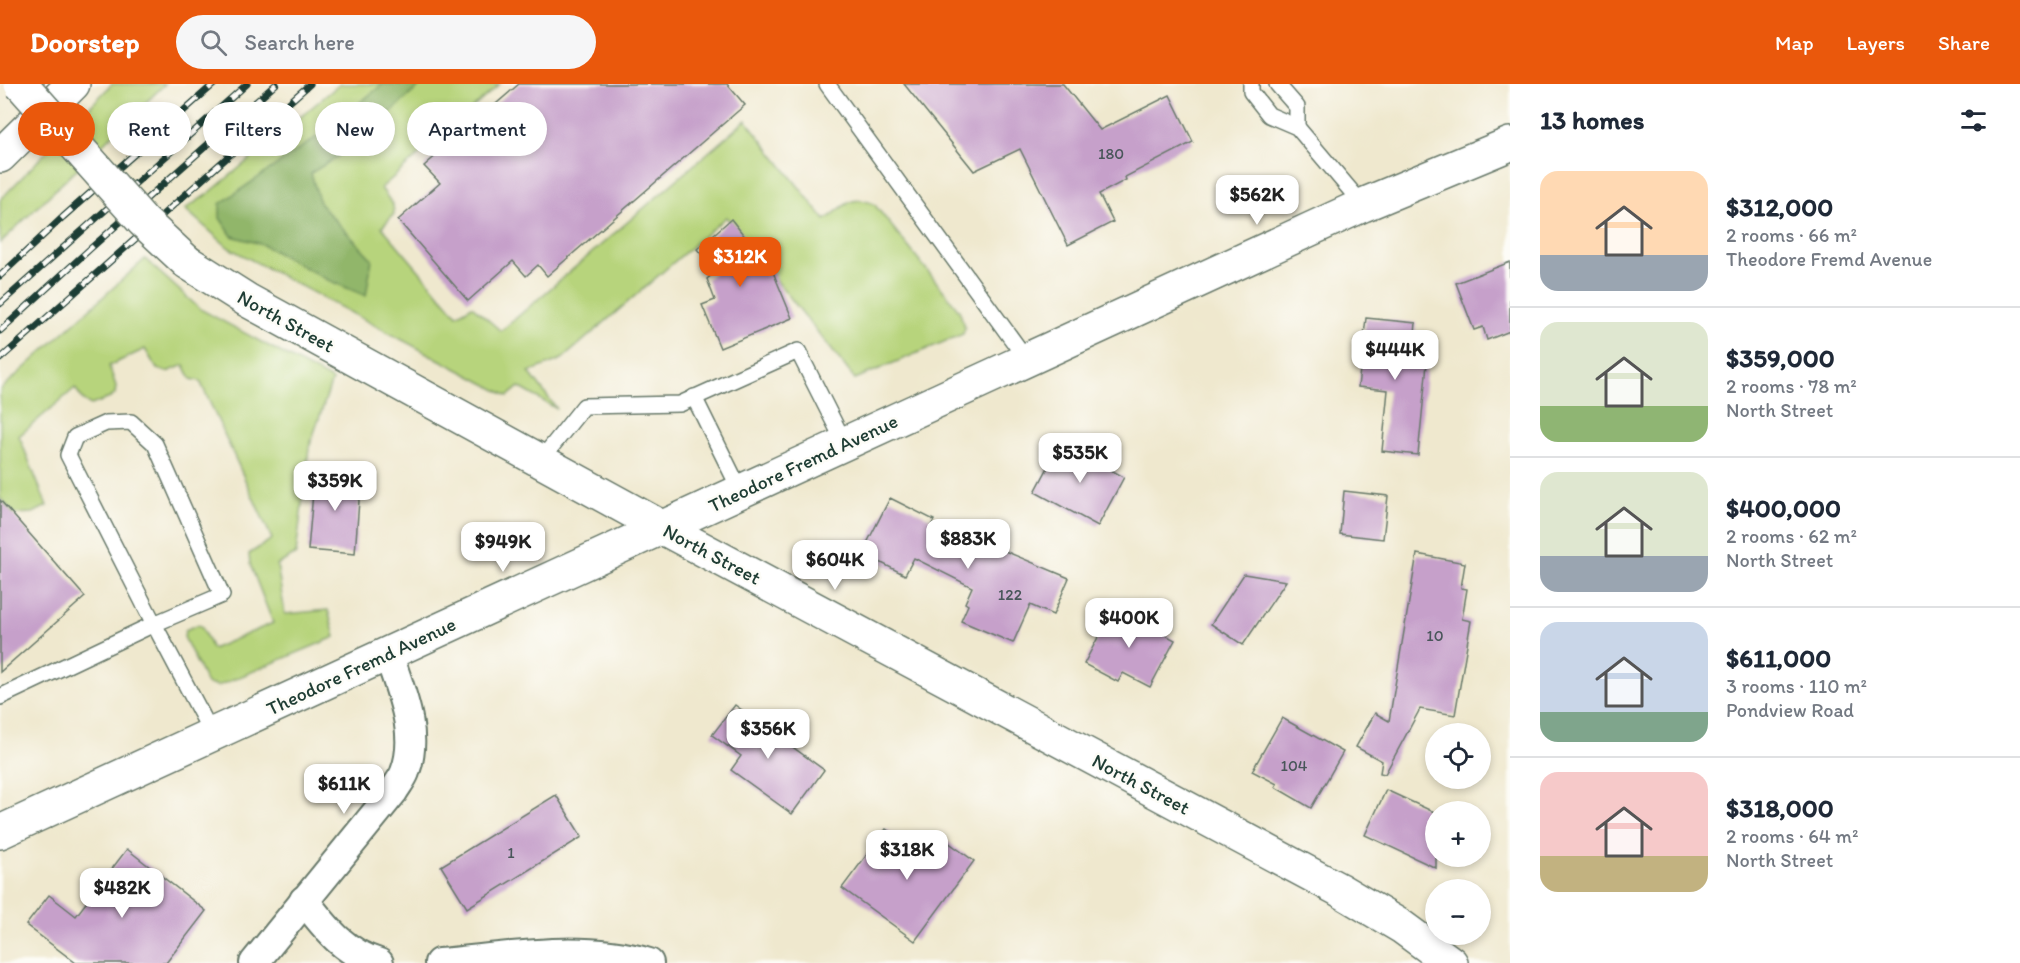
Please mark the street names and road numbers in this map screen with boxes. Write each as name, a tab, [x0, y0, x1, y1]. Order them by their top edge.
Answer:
street label: North Street	[233, 285, 339, 357]
street label: Theodore Fremd Avenue	[705, 409, 901, 517]
street label: North Street	[659, 518, 765, 590]
street label: Theodore Fremd Avenue	[263, 612, 459, 720]
street label: North Street	[1088, 748, 1194, 820]

